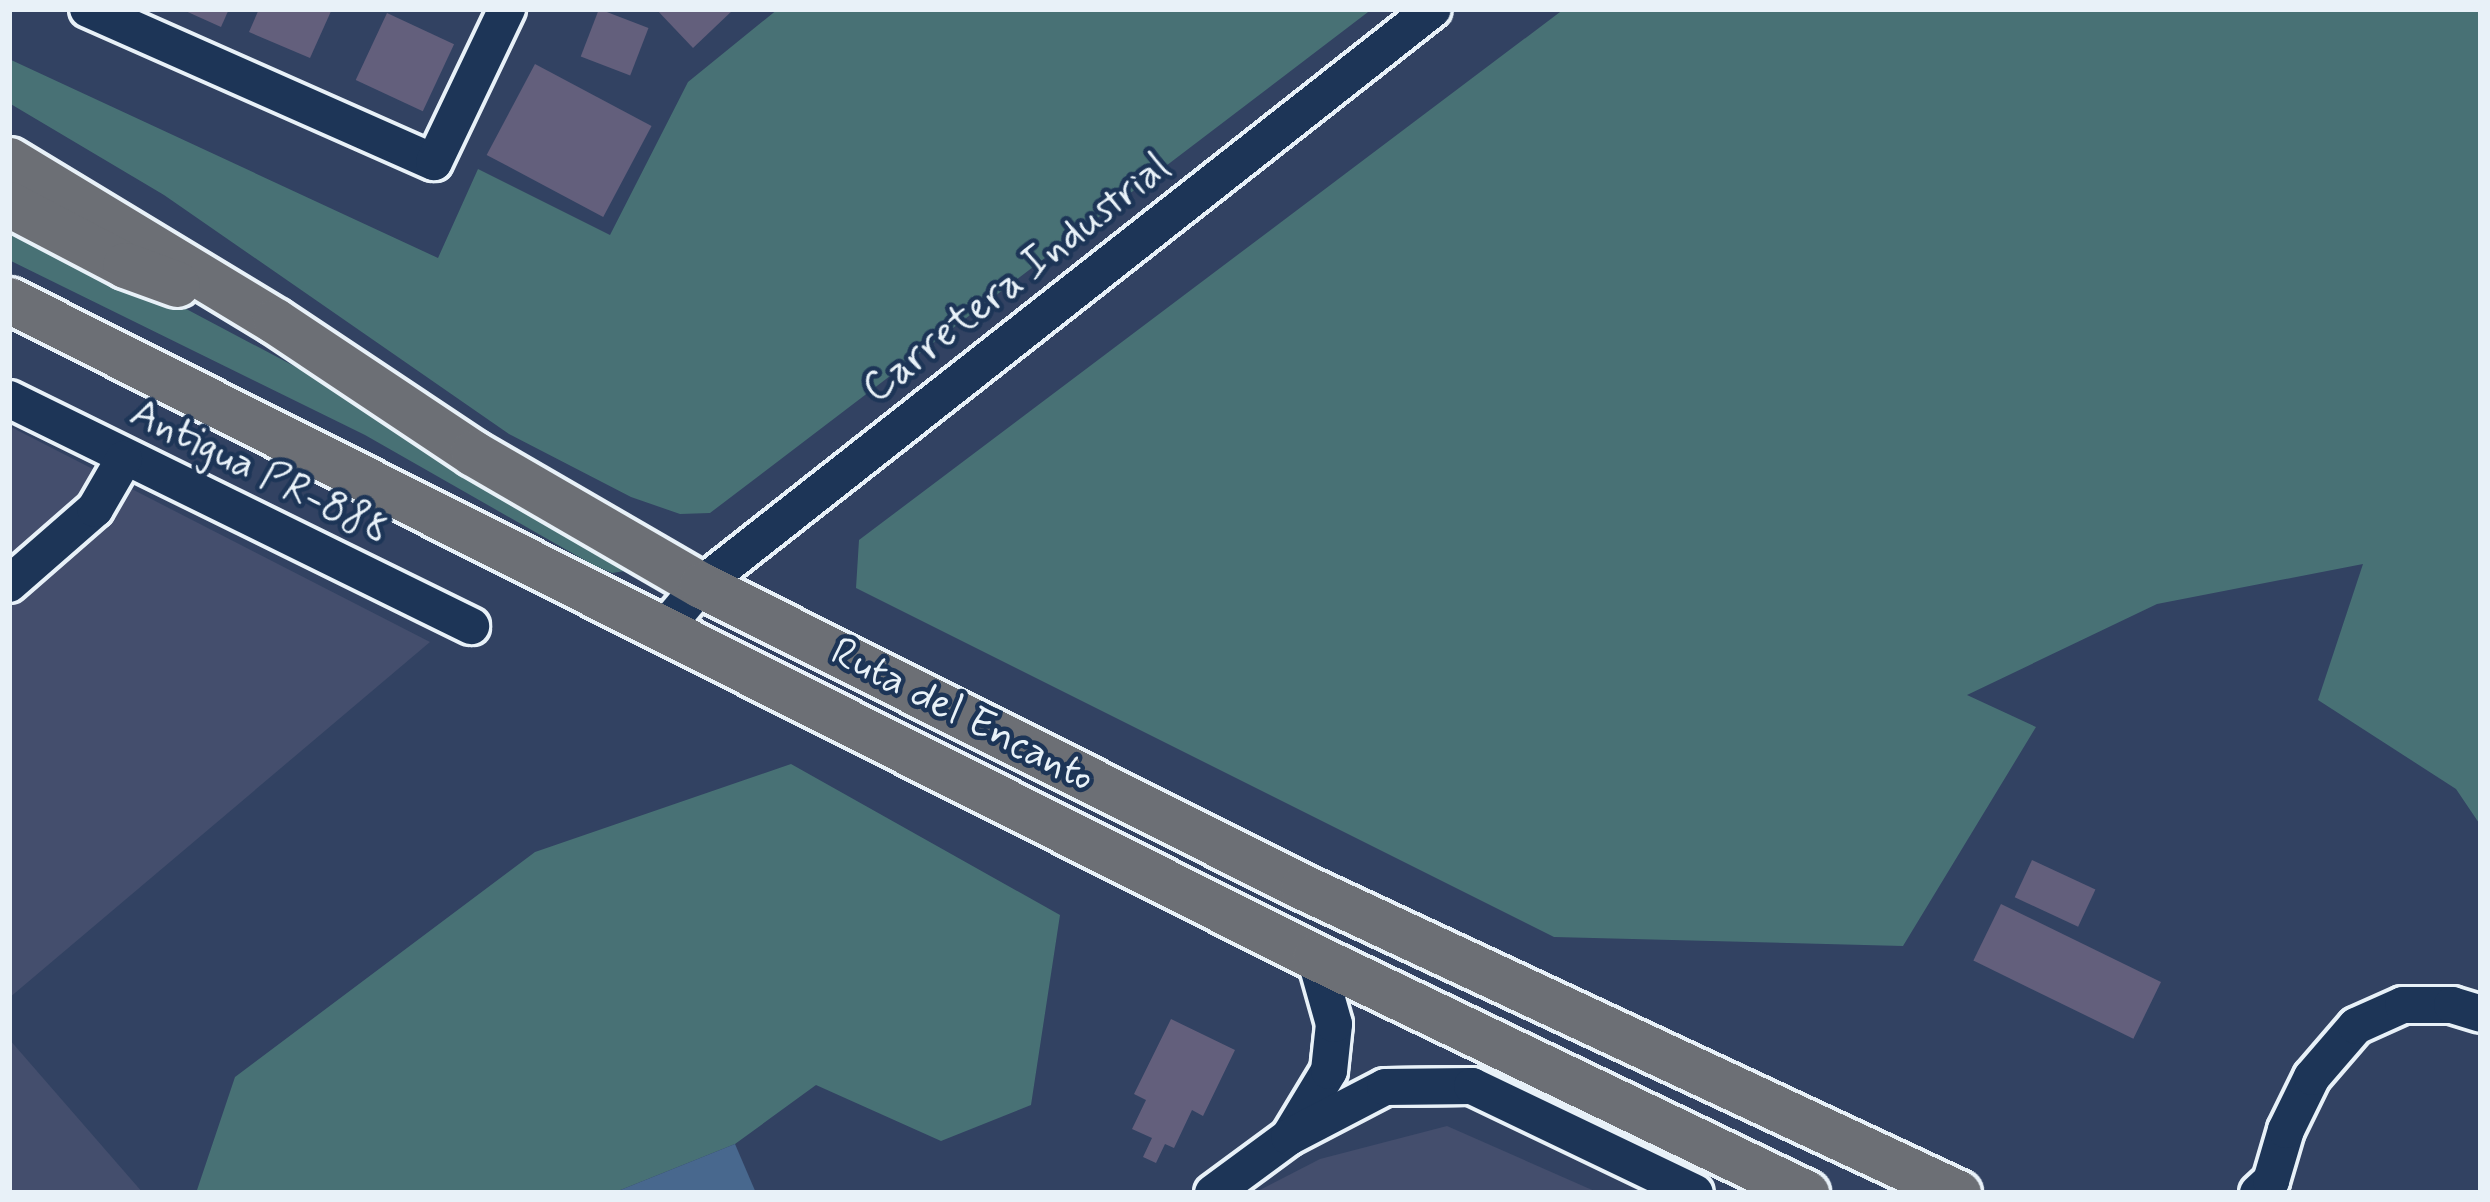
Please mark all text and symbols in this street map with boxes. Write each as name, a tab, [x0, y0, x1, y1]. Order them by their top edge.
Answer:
street label: Carretera Industrial	[857, 146, 1177, 412]
street label: Antigua PR-888	[121, 389, 397, 557]
street label: Ruta del Encanto	[814, 624, 1110, 808]

